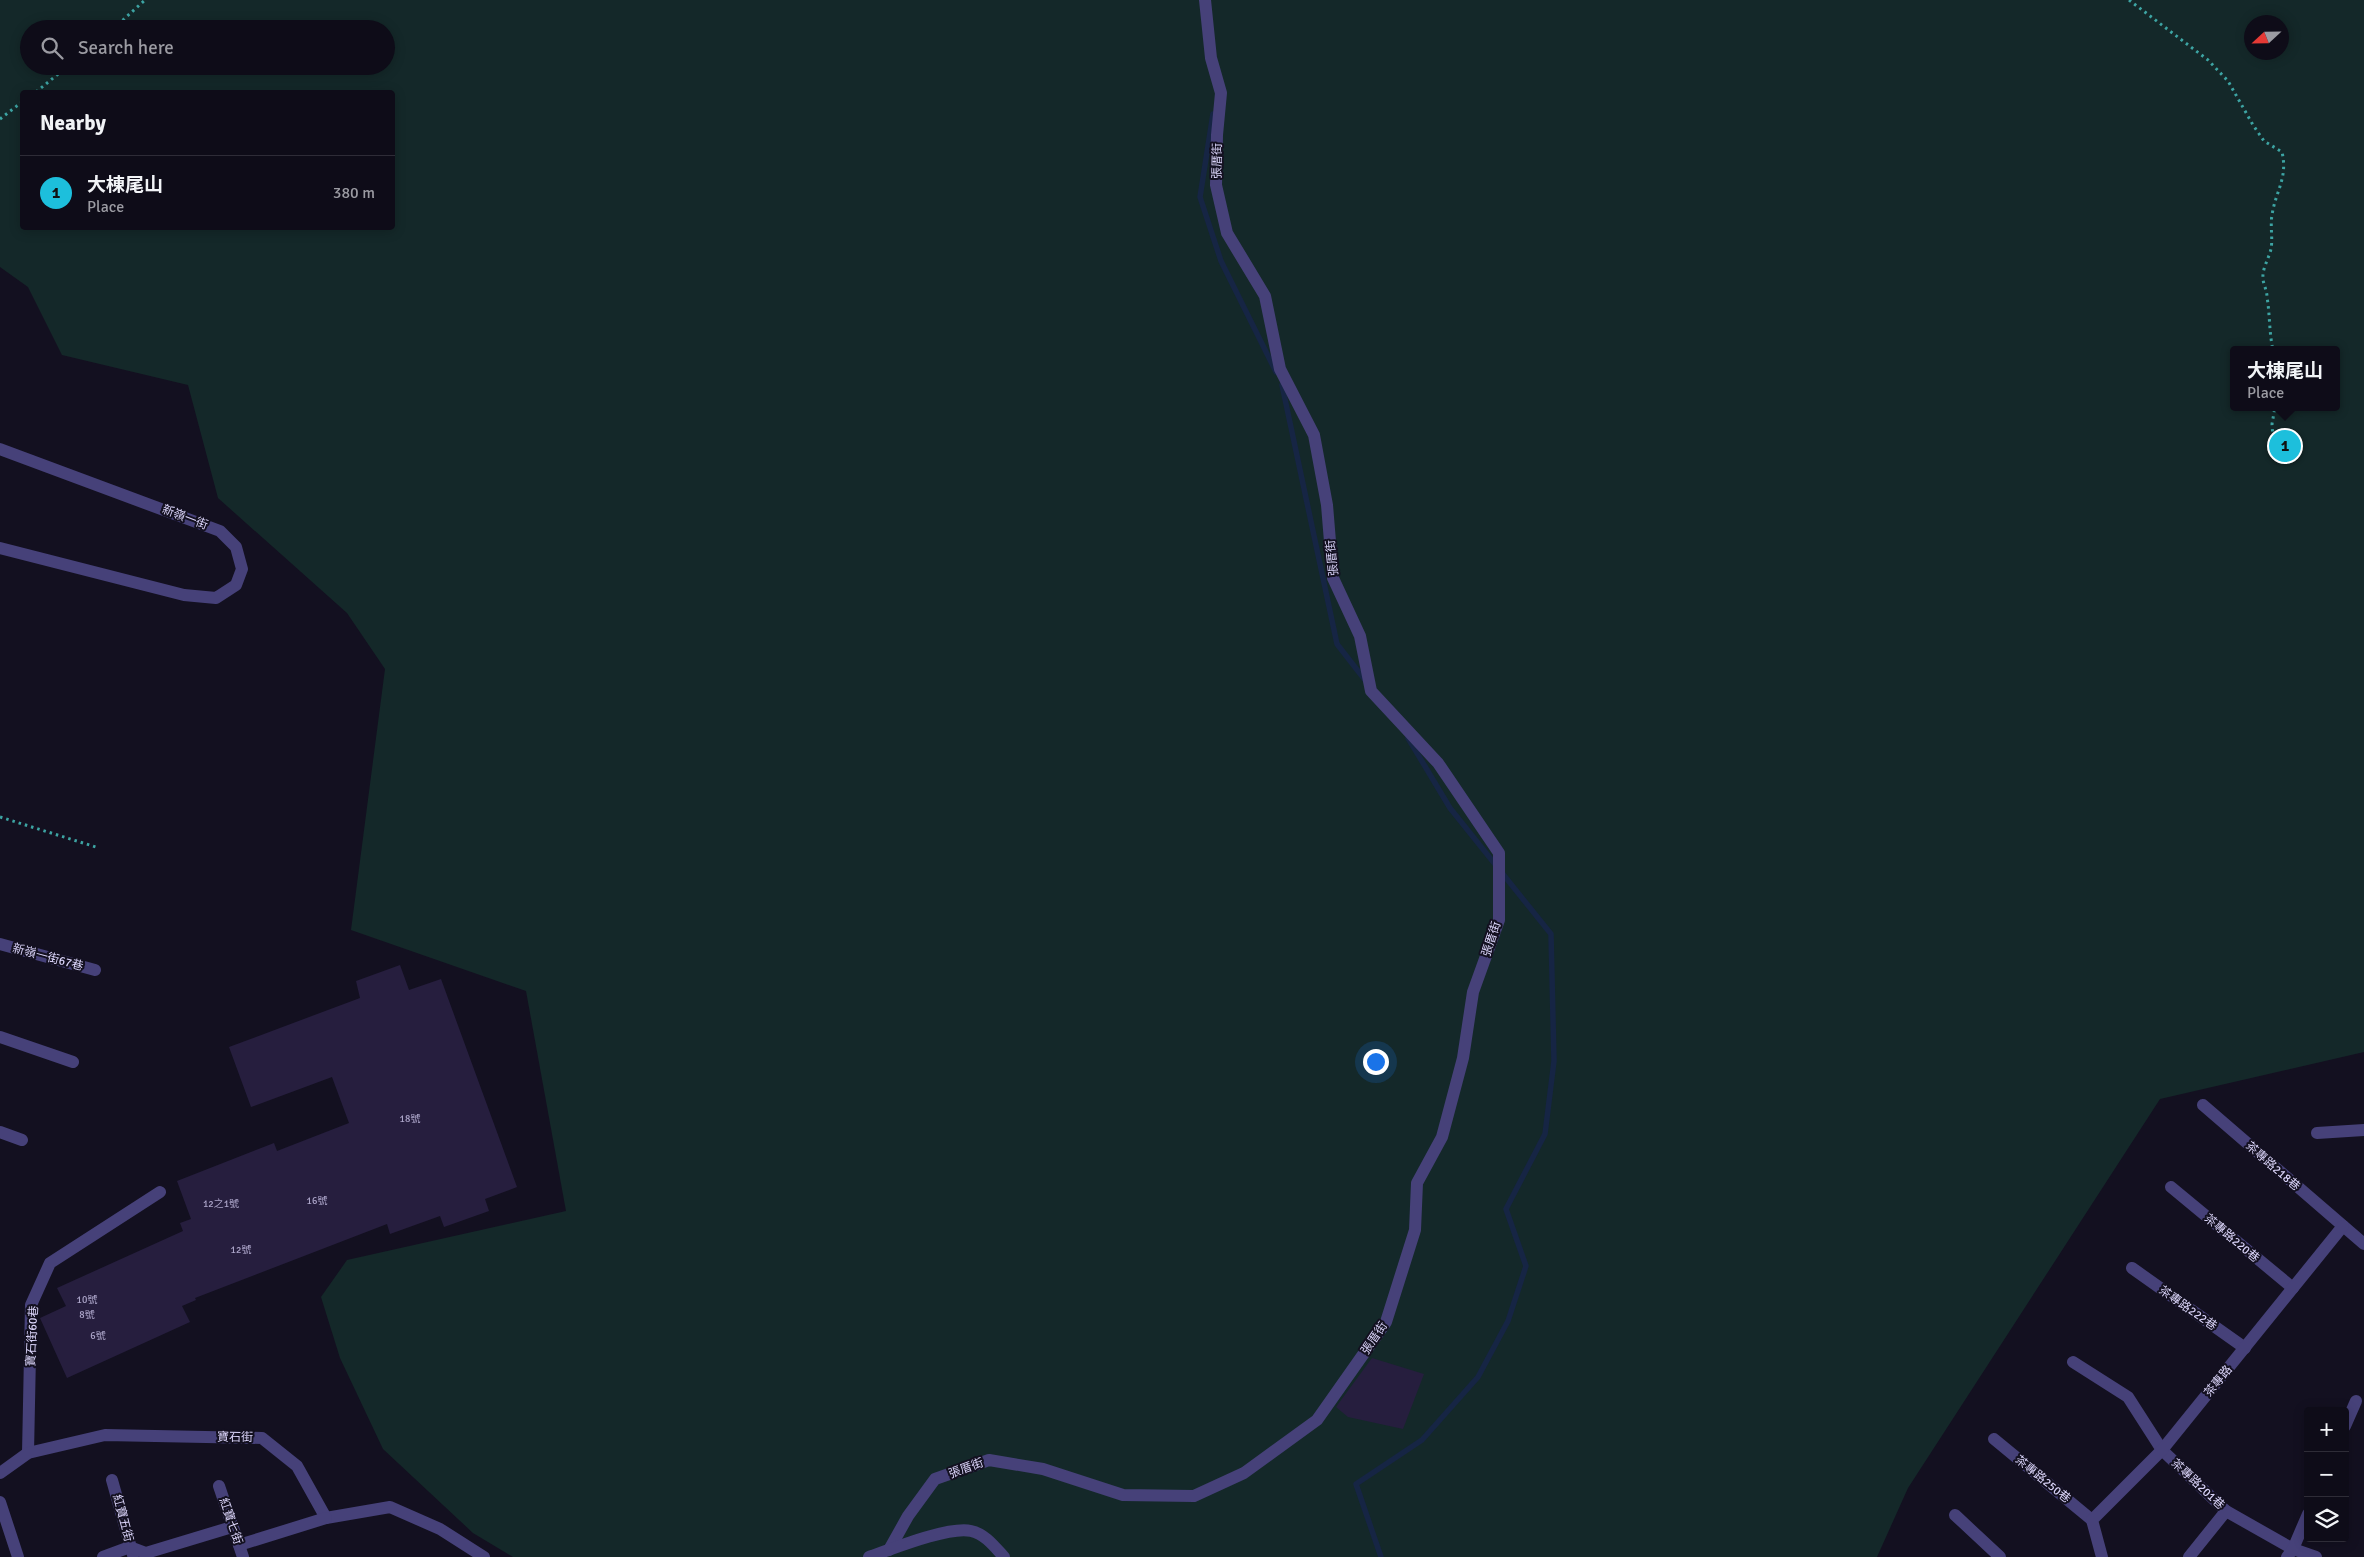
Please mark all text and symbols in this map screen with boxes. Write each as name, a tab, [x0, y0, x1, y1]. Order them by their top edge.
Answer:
north arrow	[2244, 15, 2289, 60]
search box	[20, 20, 395, 75]
icon: search	[38, 34, 66, 62]
text: Search here	[78, 36, 174, 60]
text: Nearby	[40, 110, 106, 136]
street label: 張厝街	[1210, 143, 1225, 179]
text: 大棟尾山	[87, 173, 163, 197]
text: 1	[52, 183, 60, 203]
text: 380 m	[333, 183, 375, 203]
text: Place	[87, 197, 124, 217]
popup	[2230, 346, 2340, 411]
text: 大棟尾山	[2247, 359, 2323, 383]
text: Place	[2247, 383, 2284, 403]
pin: 1	[2269, 427, 2301, 465]
street label: 新嶺一街	[160, 502, 210, 533]
street label: 張厝街	[1323, 539, 1342, 577]
street label: 張厝街	[1479, 920, 1504, 959]
street label: 新嶺一街67巷	[11, 941, 85, 974]
your location	[1363, 1049, 1389, 1075]
house number: 18號	[400, 1113, 420, 1125]
street label: 茶專路218巷	[2242, 1139, 2303, 1194]
house number: 16號	[307, 1195, 327, 1207]
house number: 12之1號	[203, 1198, 239, 1210]
street label: 茶專路220巷	[2201, 1211, 2262, 1266]
house number: 12號	[231, 1244, 251, 1256]
street label: 茶專路222巷	[2156, 1283, 2220, 1334]
house number: 10號	[77, 1294, 97, 1306]
street label: 寶石街60巷	[23, 1305, 42, 1367]
house number: 8號	[79, 1309, 95, 1321]
street label: 張厝街	[1358, 1319, 1391, 1357]
house number: 6號	[90, 1330, 106, 1342]
street label: 茶專路	[2201, 1363, 2236, 1400]
map controls	[2304, 1407, 2349, 1542]
button: +	[2304, 1407, 2349, 1452]
street label: 寶石街	[217, 1430, 253, 1445]
street label: 茶專路250巷	[2012, 1452, 2074, 1506]
button: −	[2304, 1452, 2349, 1497]
street label: 張厝街	[947, 1455, 986, 1482]
street label: 茶專路201巷	[2168, 1456, 2227, 1513]
street label: 紅寶五街	[109, 1493, 136, 1543]
street label: 紅寶七街	[216, 1496, 245, 1546]
button: layers	[2304, 1497, 2349, 1542]

